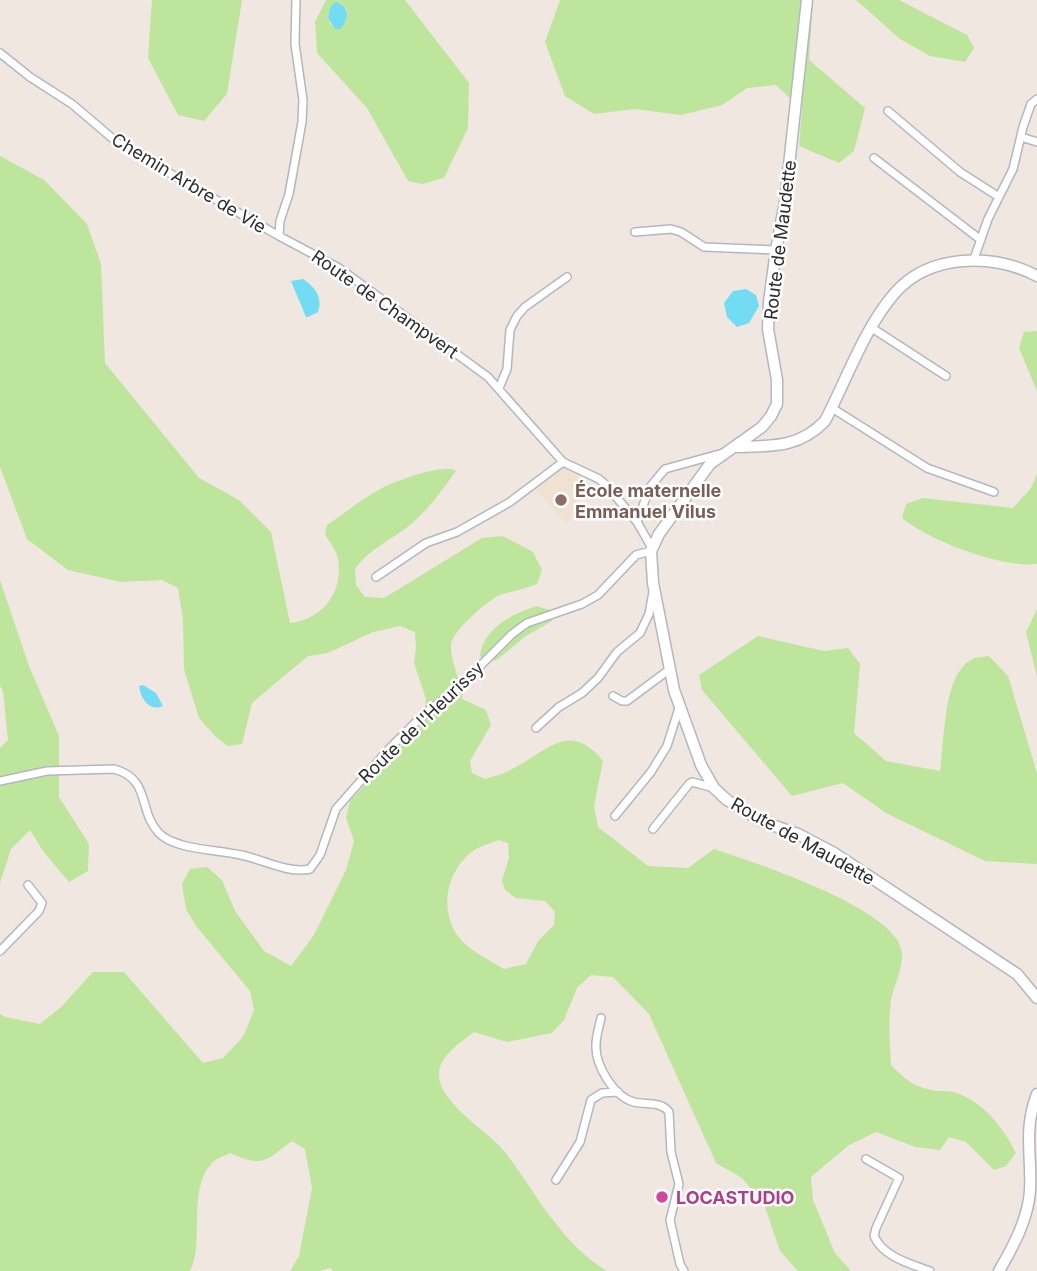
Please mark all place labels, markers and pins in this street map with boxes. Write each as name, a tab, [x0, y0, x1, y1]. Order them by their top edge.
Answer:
place label: École maternelle Emmanuel Vilus	[575, 480, 722, 522]
marker: École maternelle Emmanuel Vilus	[553, 492, 569, 508]
place label: LOCASTUDIO	[676, 1187, 795, 1208]
marker: LOCASTUDIO	[654, 1189, 670, 1205]

